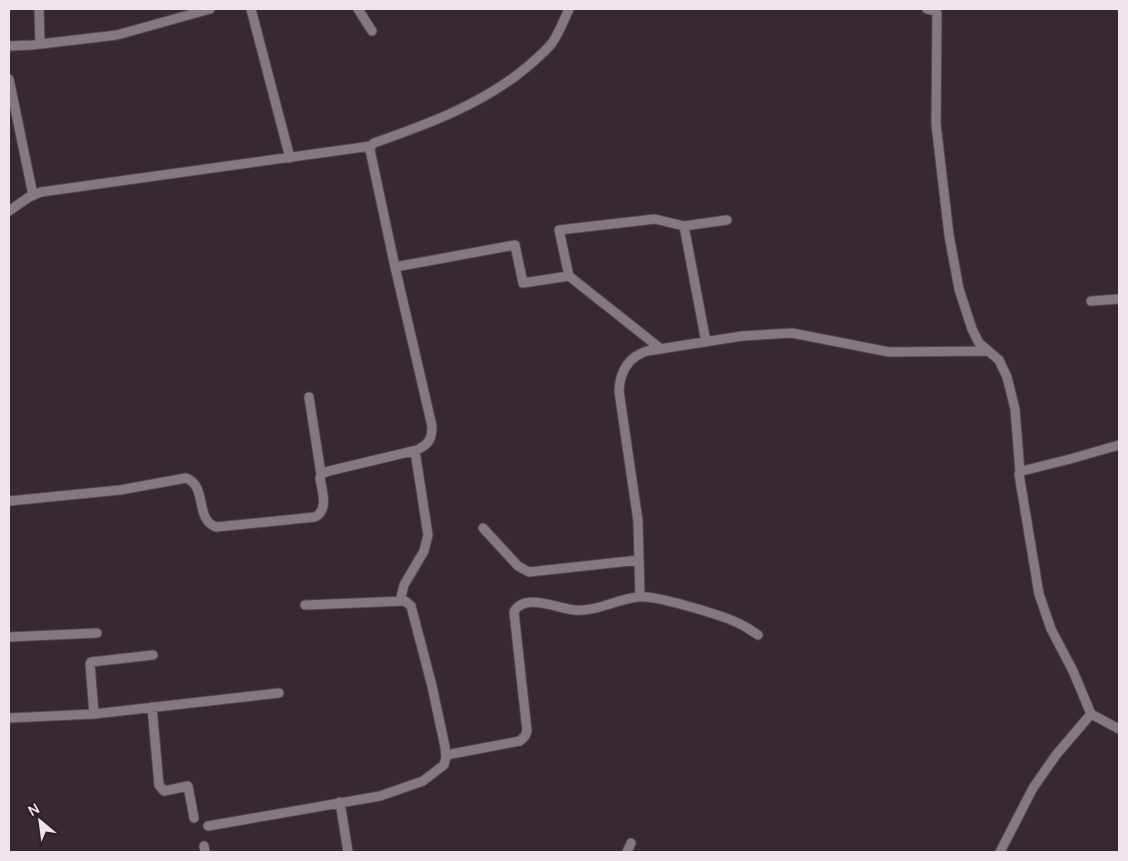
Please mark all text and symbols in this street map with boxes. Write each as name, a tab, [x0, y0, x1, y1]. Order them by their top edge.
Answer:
north arrow	[15, 796, 65, 846]
text: N	[24, 798, 42, 820]

